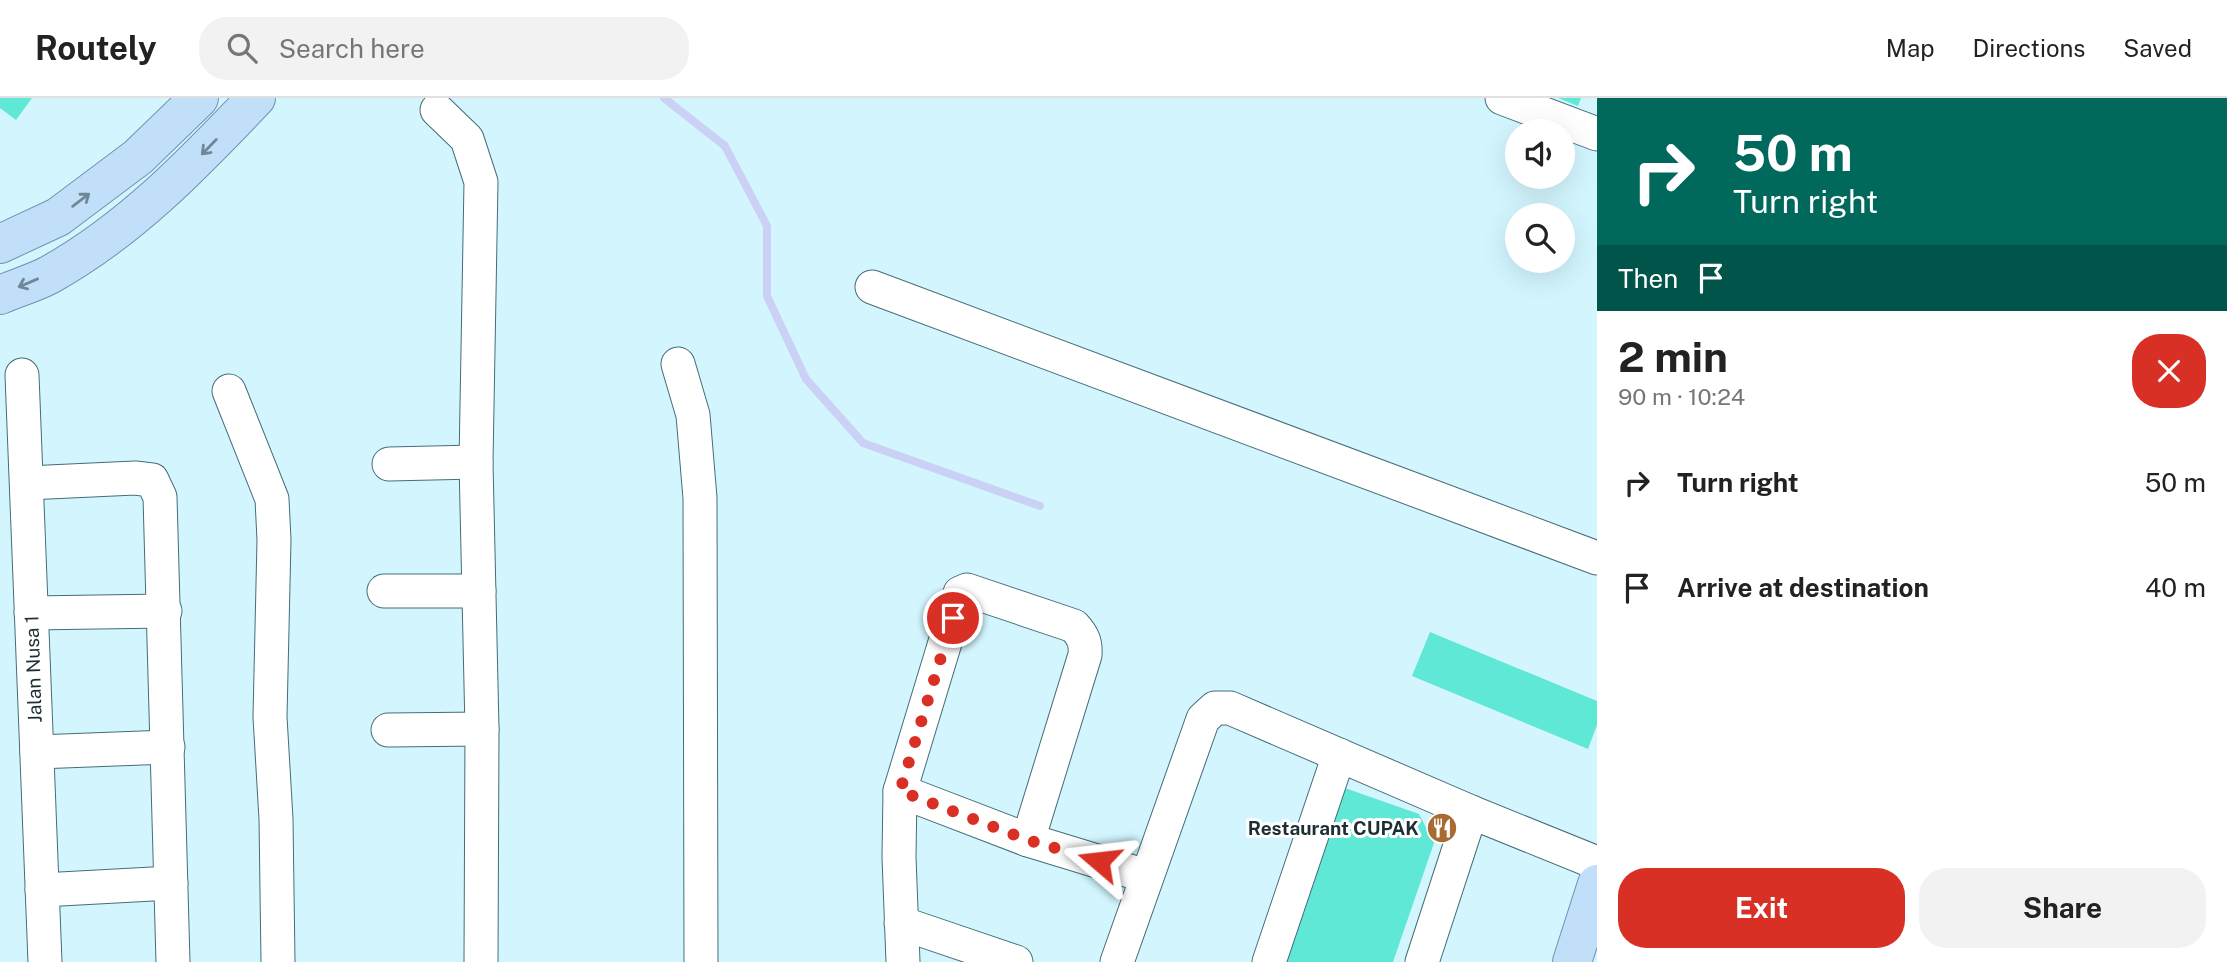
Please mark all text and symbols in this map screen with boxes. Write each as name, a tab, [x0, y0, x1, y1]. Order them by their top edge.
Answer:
search box	[199, 17, 689, 80]
text: Routely	[35, 29, 157, 67]
icon: search	[223, 29, 261, 67]
text: Search here	[279, 33, 425, 64]
text: Map	[1886, 34, 1935, 62]
text: Directions	[1973, 34, 2085, 62]
text: Saved	[2123, 34, 2192, 62]
map controls	[1505, 119, 1575, 273]
button: sound	[1505, 119, 1575, 189]
text: 50 m	[1733, 124, 1853, 182]
icon: right	[1618, 126, 1709, 217]
one-way arrow	[200, 138, 217, 155]
text: Turn right	[1733, 183, 1878, 220]
one-way arrow	[71, 192, 90, 207]
button: search	[1505, 203, 1575, 273]
icon: arrive	[1692, 259, 1730, 297]
text: Then	[1618, 263, 1678, 294]
one-way arrow	[18, 278, 40, 291]
text: 2 min	[1618, 332, 1728, 381]
button: close	[2132, 334, 2206, 408]
text: 90 m · 10:24	[1618, 383, 1745, 410]
icon: right	[1618, 464, 1656, 502]
text: Turn right	[1677, 467, 1799, 498]
text: 50 m	[2145, 467, 2206, 498]
icon: arrive	[1618, 569, 1656, 607]
text: Arrive at destination	[1677, 572, 1929, 603]
text: 40 m	[2145, 572, 2206, 603]
pin	[923, 588, 983, 648]
icon: arrive	[934, 599, 972, 637]
street label: Jalan Nusa 1	[20, 615, 46, 723]
restaurant icon: Restaurant CUPAK	[1425, 811, 1459, 845]
place label: Restaurant CUPAK	[1248, 817, 1419, 839]
position arrow	[1062, 824, 1136, 898]
button: Exit	[1618, 868, 1905, 948]
button: Share	[1919, 868, 2206, 948]

